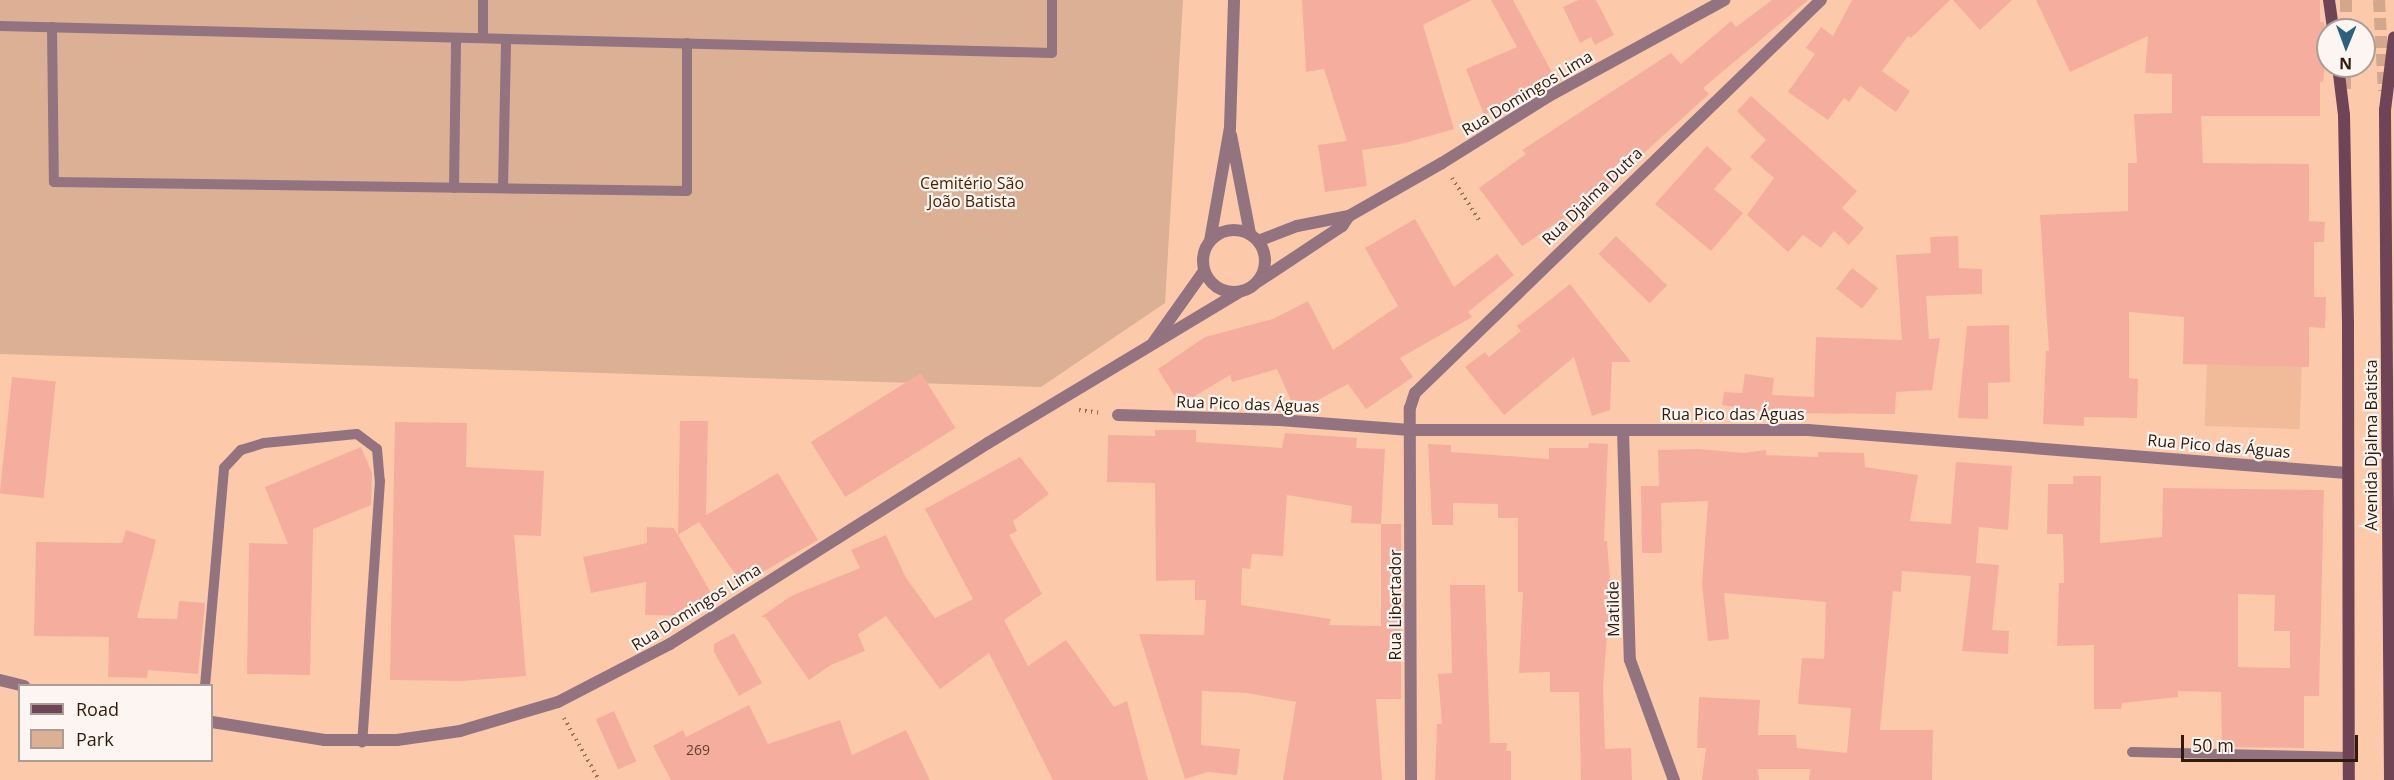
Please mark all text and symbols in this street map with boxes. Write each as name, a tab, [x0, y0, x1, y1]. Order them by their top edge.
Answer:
north arrow	[2316, 18, 2376, 78]
street label: Rua Domingos Lima	[1458, 46, 1596, 140]
text: N	[2339, 53, 2352, 75]
street label: Rua Djalma Dutra	[1538, 143, 1646, 249]
park label: Cemitério São João Batista	[920, 173, 1024, 211]
street label: Avenida Djalma Batista	[2361, 359, 2381, 531]
street label: Rua Pico das Águas	[1176, 392, 1320, 416]
street label: Rua Pico das Águas	[1661, 404, 1805, 424]
street label: Rua Pico das Águas	[2147, 430, 2291, 462]
street label: Rua Libertador	[1385, 550, 1405, 660]
street label: Rua Domingos Lima	[628, 559, 764, 655]
street label: Matilde	[1603, 581, 1623, 637]
legend	[18, 684, 213, 762]
text: Road	[76, 697, 119, 721]
scale bar	[2184, 723, 2361, 761]
text: Park	[76, 727, 114, 751]
text: 50 m	[2192, 733, 2234, 757]
house number: 269	[686, 742, 710, 758]

